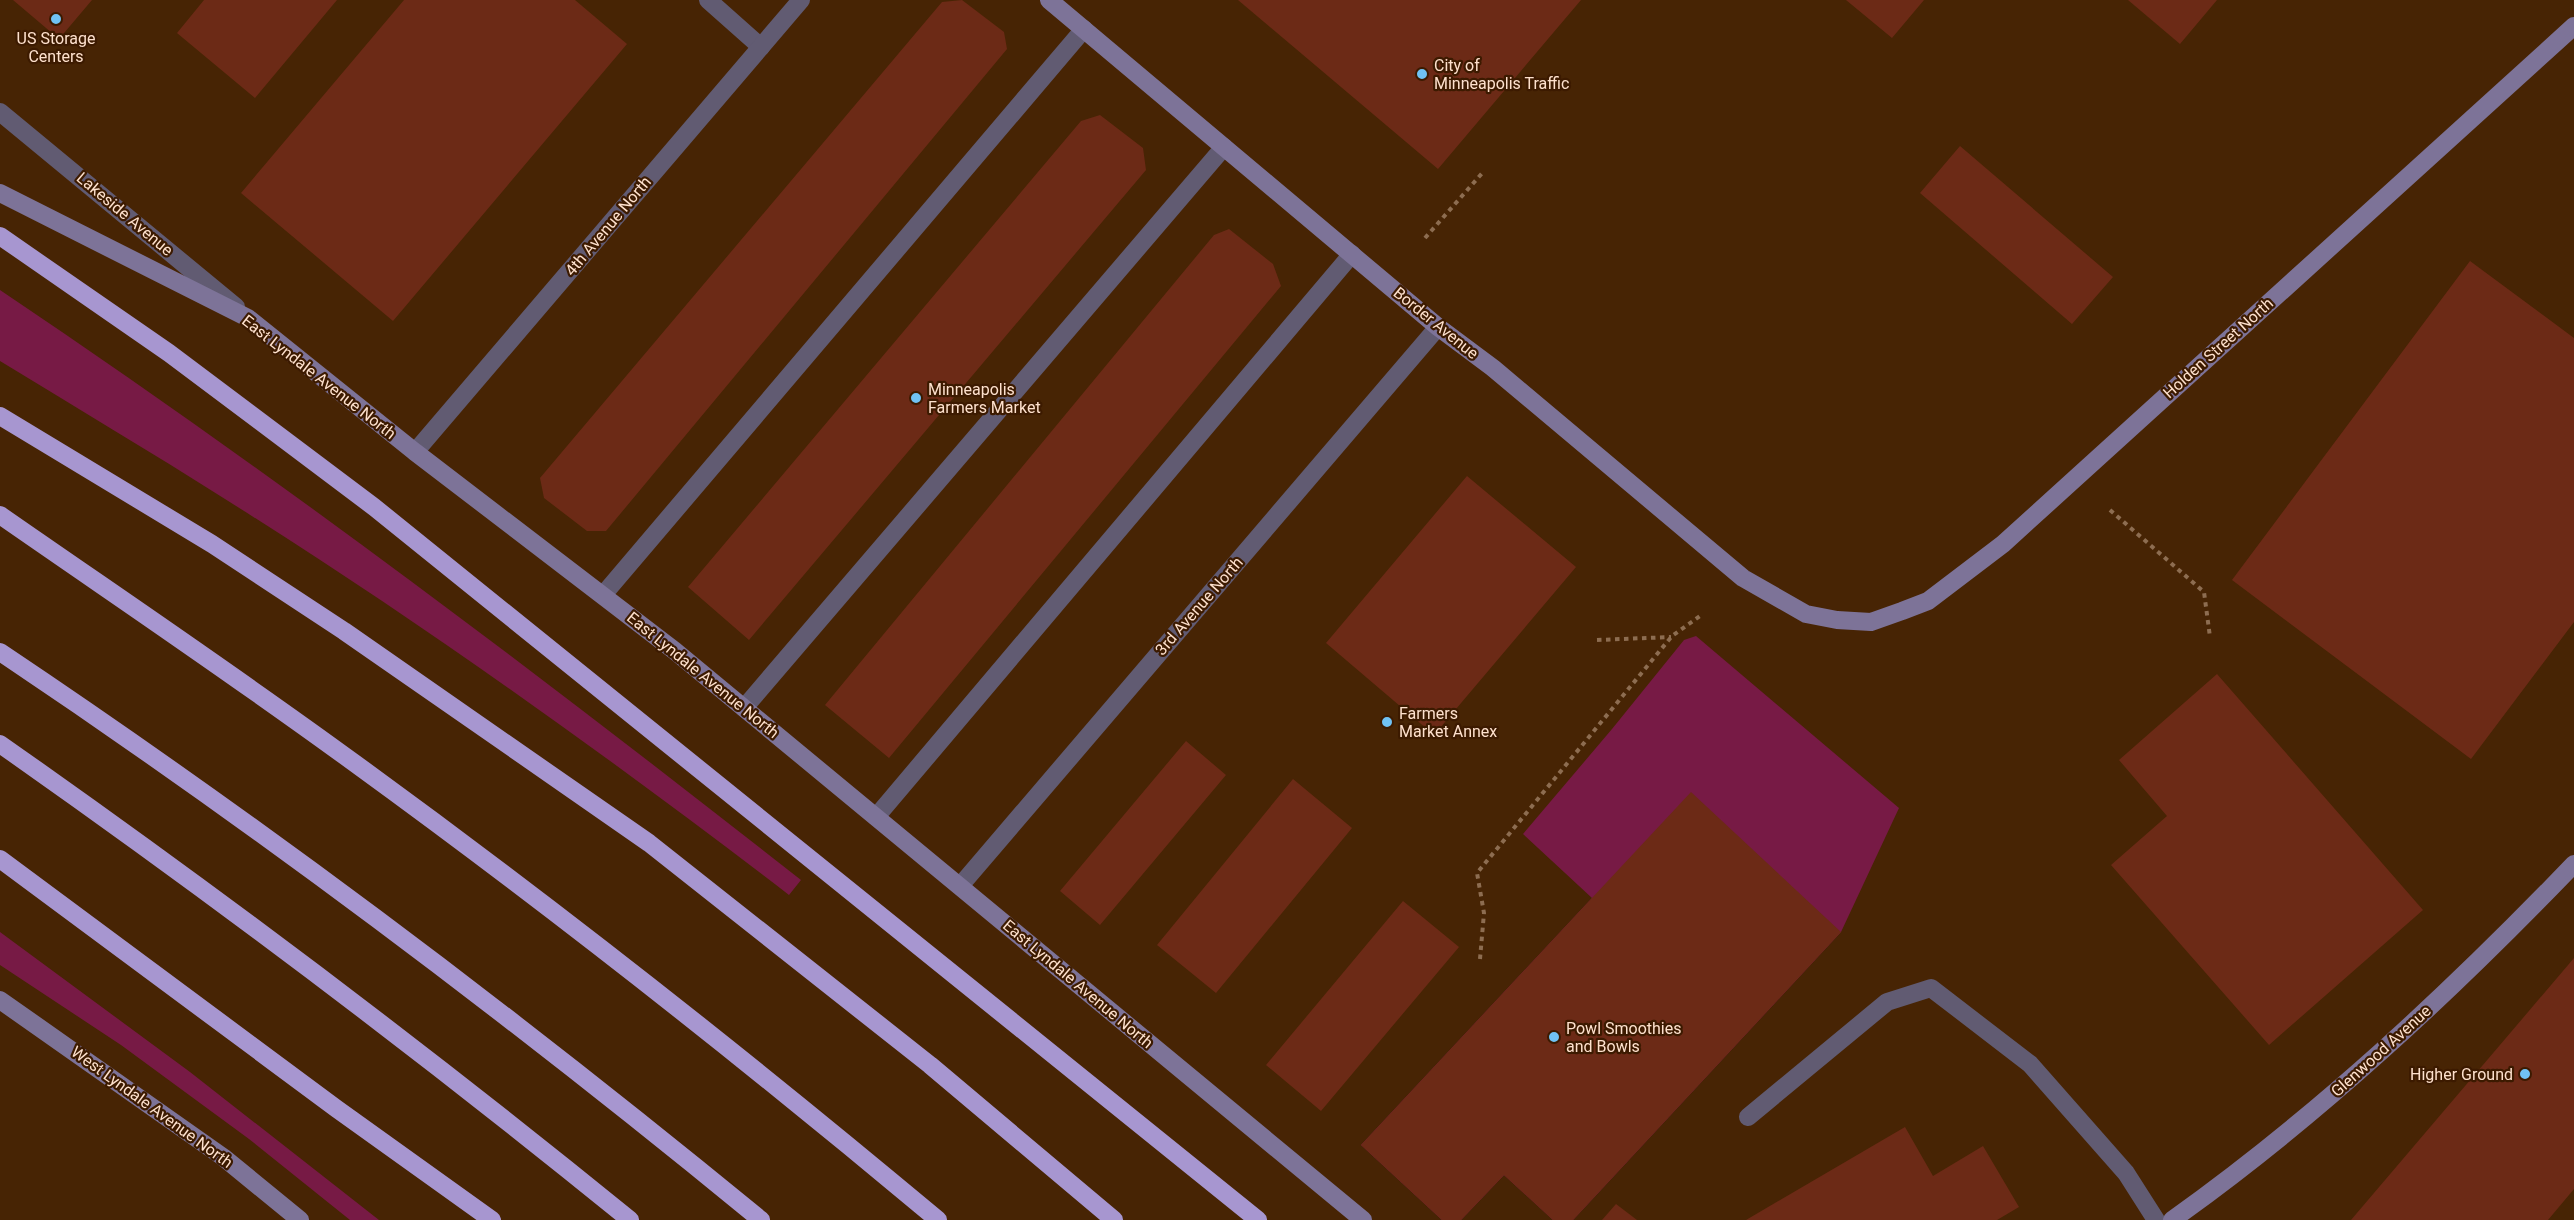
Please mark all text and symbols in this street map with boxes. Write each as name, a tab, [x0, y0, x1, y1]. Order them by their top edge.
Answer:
marker: US Storage Centers	[49, 12, 63, 26]
place label: US Storage Centers	[17, 29, 95, 66]
place label: City of Minneapolis Traffic	[1434, 56, 1569, 93]
marker: City of Minneapolis Traffic	[1415, 67, 1429, 81]
street label: Lakeside Avenue	[73, 168, 177, 260]
street label: 4th Avenue North	[561, 173, 655, 279]
street label: Border Avenue	[1390, 283, 1482, 363]
street label: Holden Street North	[2159, 294, 2277, 402]
street label: East Lyndale Avenue North	[238, 311, 400, 443]
place label: Minneapolis Farmers Market	[928, 380, 1041, 417]
marker: Minneapolis Farmers Market	[909, 391, 923, 405]
street label: 3rd Avenue North	[1151, 553, 1247, 659]
street label: East Lyndale Avenue North	[623, 608, 783, 742]
place label: Farmers Market Annex	[1399, 704, 1497, 741]
marker: Farmers Market Annex	[1380, 715, 1394, 729]
street label: East Lyndale Avenue North	[999, 916, 1157, 1052]
street label: Glenwood Avenue	[2327, 1001, 2435, 1101]
place label: Powl Smoothies and Bowls	[1566, 1019, 1681, 1056]
marker: Powl Smoothies and Bowls	[1547, 1030, 1561, 1044]
street label: West Lyndale Avenue North	[68, 1042, 236, 1172]
place label: Higher Ground	[2410, 1065, 2513, 1084]
marker: Higher Ground	[2518, 1067, 2532, 1081]

